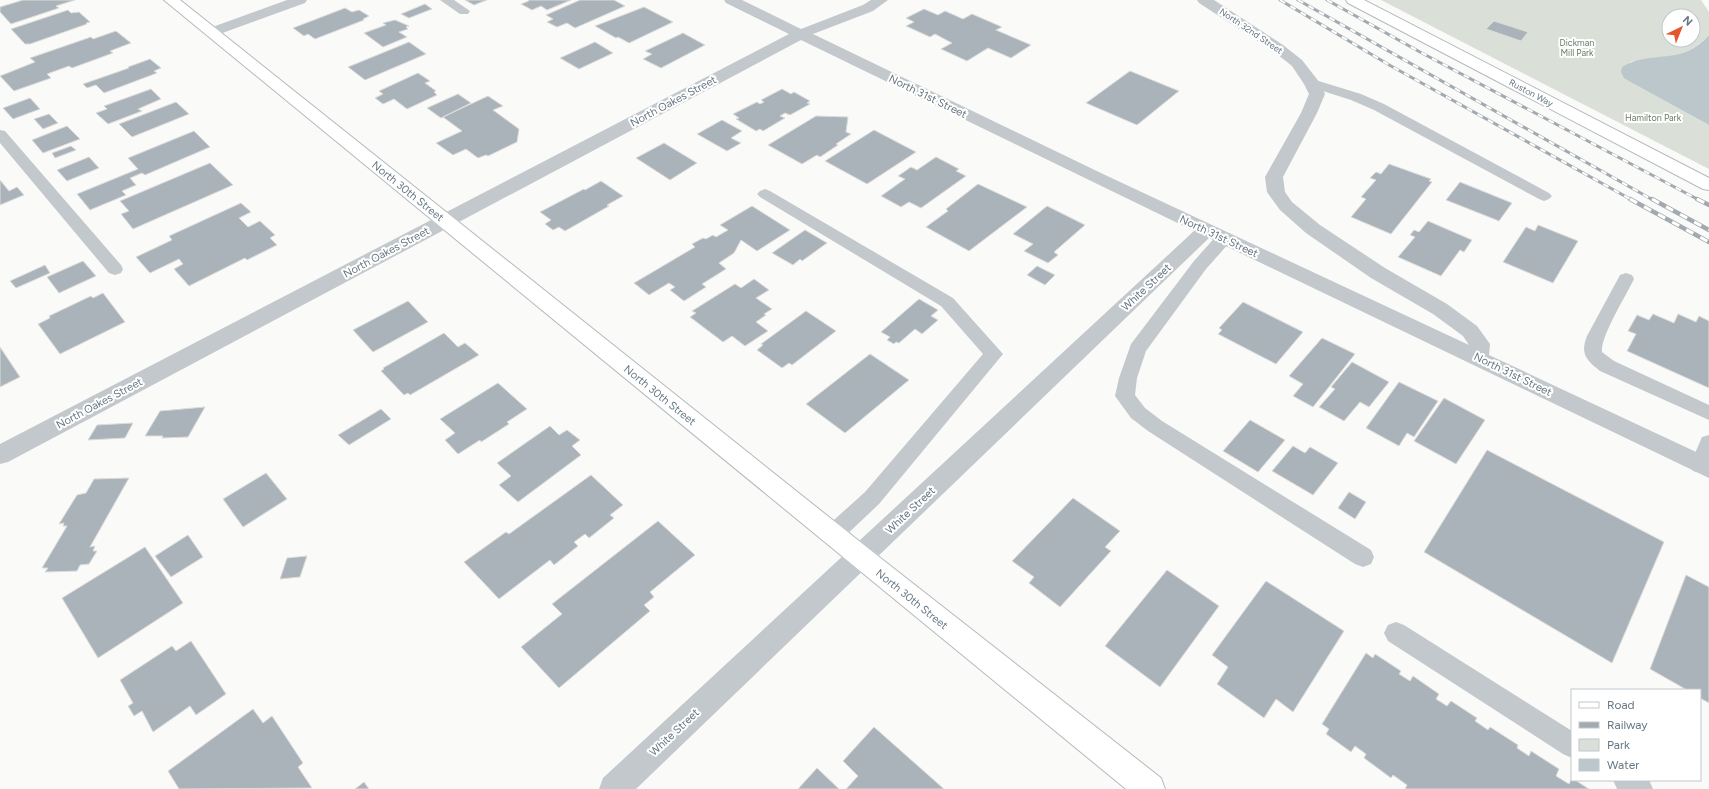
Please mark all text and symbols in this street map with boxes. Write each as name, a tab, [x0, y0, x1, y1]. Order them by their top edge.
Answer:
street label: North 32nd Street	[1218, 5, 1285, 56]
north arrow	[1661, 8, 1701, 48]
text: N	[1680, 13, 1695, 29]
park label: Dickman Mill Park	[1560, 37, 1594, 58]
street label: North 31st Street	[887, 72, 969, 121]
street label: North Oakes Street	[628, 73, 719, 130]
street label: Ruston Way	[1507, 76, 1555, 109]
park label: Hamilton Park	[1625, 112, 1682, 123]
street label: North 30th Street	[369, 158, 446, 224]
street label: North 31st Street	[1178, 213, 1260, 260]
street label: North Oakes Street	[341, 224, 432, 281]
street label: White Street	[1119, 261, 1174, 314]
street label: North 31st Street	[1472, 350, 1554, 399]
street label: North 30th Street	[621, 362, 698, 428]
street label: North Oakes Street	[54, 375, 145, 432]
street label: White Street	[883, 484, 938, 537]
street label: North 30th Street	[873, 566, 950, 632]
legend	[1571, 689, 1701, 781]
text: Road	[1607, 698, 1635, 712]
street label: White Street	[647, 706, 702, 759]
text: Railway	[1607, 718, 1648, 732]
text: Park	[1607, 738, 1630, 752]
text: Water	[1607, 758, 1639, 772]

